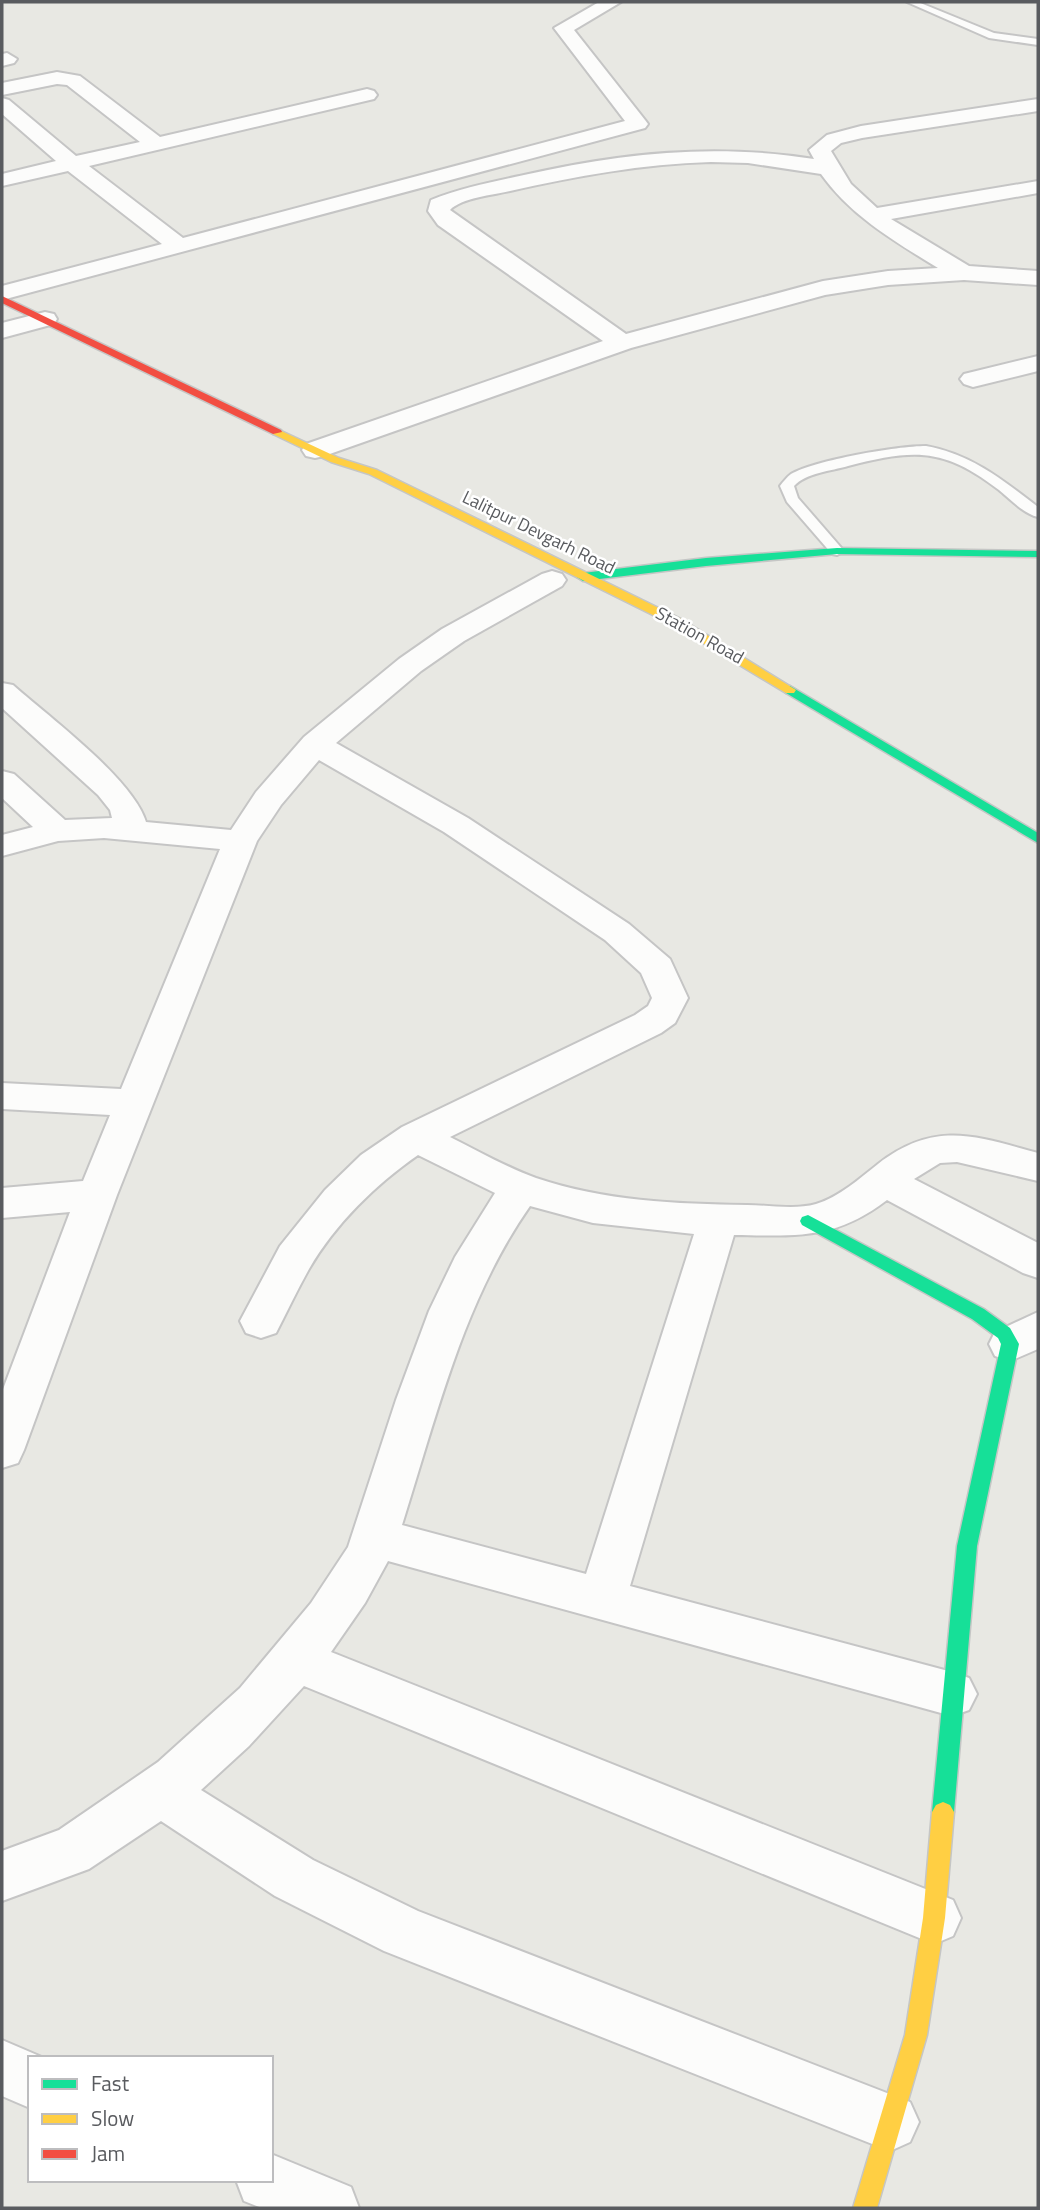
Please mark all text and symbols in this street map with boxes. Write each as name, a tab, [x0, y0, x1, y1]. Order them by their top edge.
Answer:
street label: Lalitpur Devgarh Road	[458, 483, 620, 581]
street label: Station Road	[651, 600, 749, 670]
legend	[28, 2056, 273, 2182]
text: Fast	[91, 2067, 130, 2099]
text: Slow	[91, 2102, 134, 2134]
text: Jam	[91, 2137, 125, 2169]

